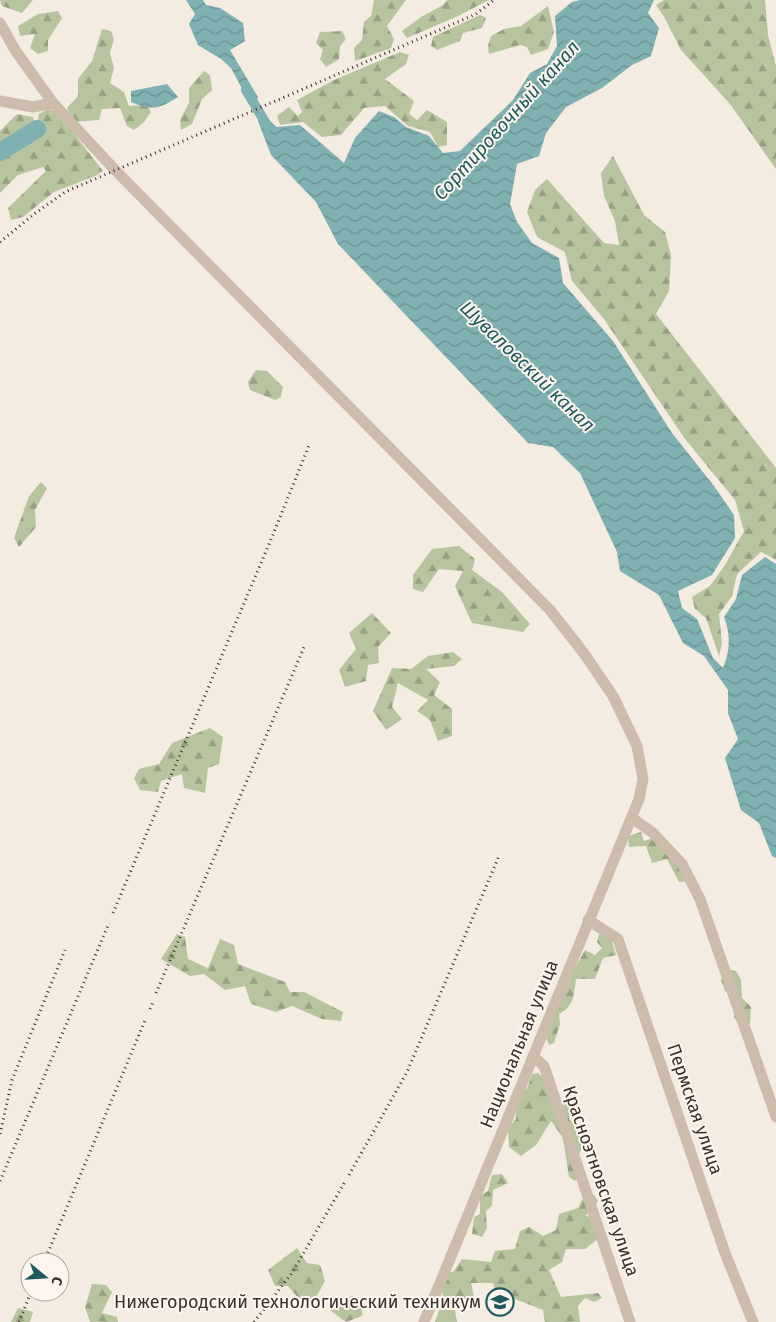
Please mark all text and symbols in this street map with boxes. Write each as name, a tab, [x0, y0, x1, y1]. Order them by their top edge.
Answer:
water label: Сортировочный канал	[429, 36, 584, 205]
water label: Шуваловский канал	[455, 296, 600, 437]
street label: Национальная улица	[475, 957, 563, 1131]
street label: Пермская улица	[662, 1041, 728, 1177]
street label: Красноэтновская улица	[558, 1083, 644, 1279]
north arrow	[20, 1252, 70, 1302]
text: С	[48, 1274, 66, 1287]
school or university icon: Нижегородский технологический техникум	[485, 1287, 515, 1317]
place label: Нижегородский технологический техникум	[114, 1291, 481, 1313]

